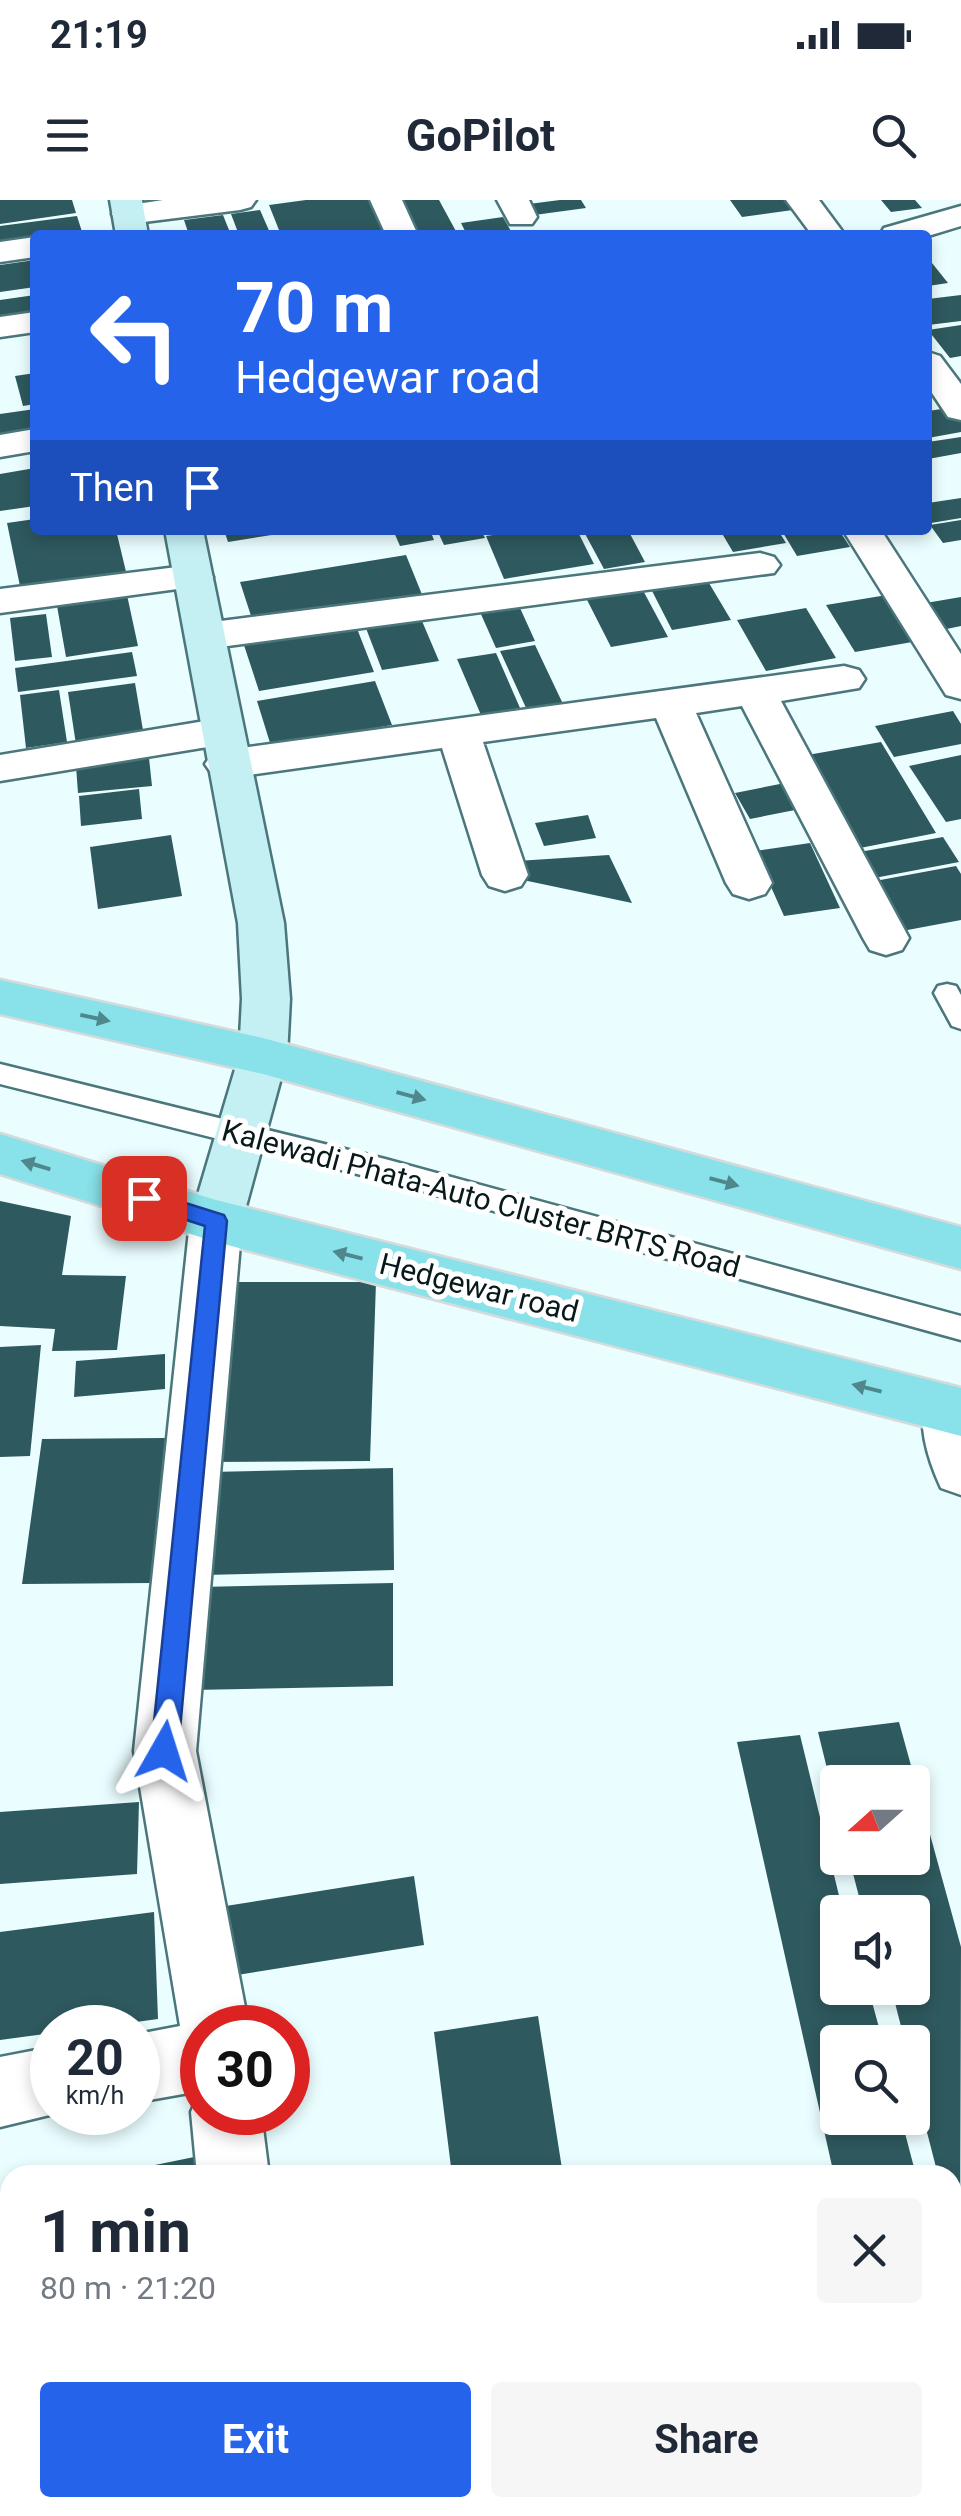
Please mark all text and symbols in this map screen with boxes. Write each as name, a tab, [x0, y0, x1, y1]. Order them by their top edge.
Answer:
text: 21:19	[50, 13, 148, 57]
icon: menu	[40, 108, 95, 163]
icon: search	[866, 108, 921, 163]
text: GoPilot	[406, 109, 555, 162]
text: 70 m	[235, 267, 393, 349]
icon: left	[70, 270, 200, 400]
text: Hedgewar road	[235, 351, 541, 404]
icon: arrive	[175, 460, 230, 515]
text: Then	[70, 466, 155, 510]
one-way arrow	[80, 1011, 111, 1027]
one-way arrow	[396, 1089, 427, 1104]
street label: Kalewadi Phata-Auto Cluster BRTS Road	[218, 1112, 744, 1285]
pin	[102, 1156, 187, 1241]
one-way arrow	[20, 1157, 51, 1172]
icon: arrive	[117, 1171, 172, 1226]
one-way arrow	[709, 1175, 740, 1191]
one-way arrow	[333, 1246, 364, 1262]
street label: Hedgewar road	[376, 1246, 582, 1329]
one-way arrow	[851, 1380, 882, 1395]
position arrow	[112, 1699, 216, 1803]
north arrow	[820, 1765, 930, 1875]
map controls	[820, 1765, 930, 2135]
button: sound	[820, 1895, 930, 2005]
speed limit sign: 30	[180, 2005, 310, 2135]
button: search	[820, 2025, 930, 2135]
text: 20	[66, 2029, 124, 2087]
text: km/h	[66, 2081, 124, 2110]
text: 1 min	[40, 2196, 191, 2267]
button: close	[817, 2198, 922, 2303]
text: 80 m · 21:20	[40, 2269, 216, 2307]
button: Exit	[40, 2382, 471, 2497]
button: Share	[491, 2382, 922, 2497]

